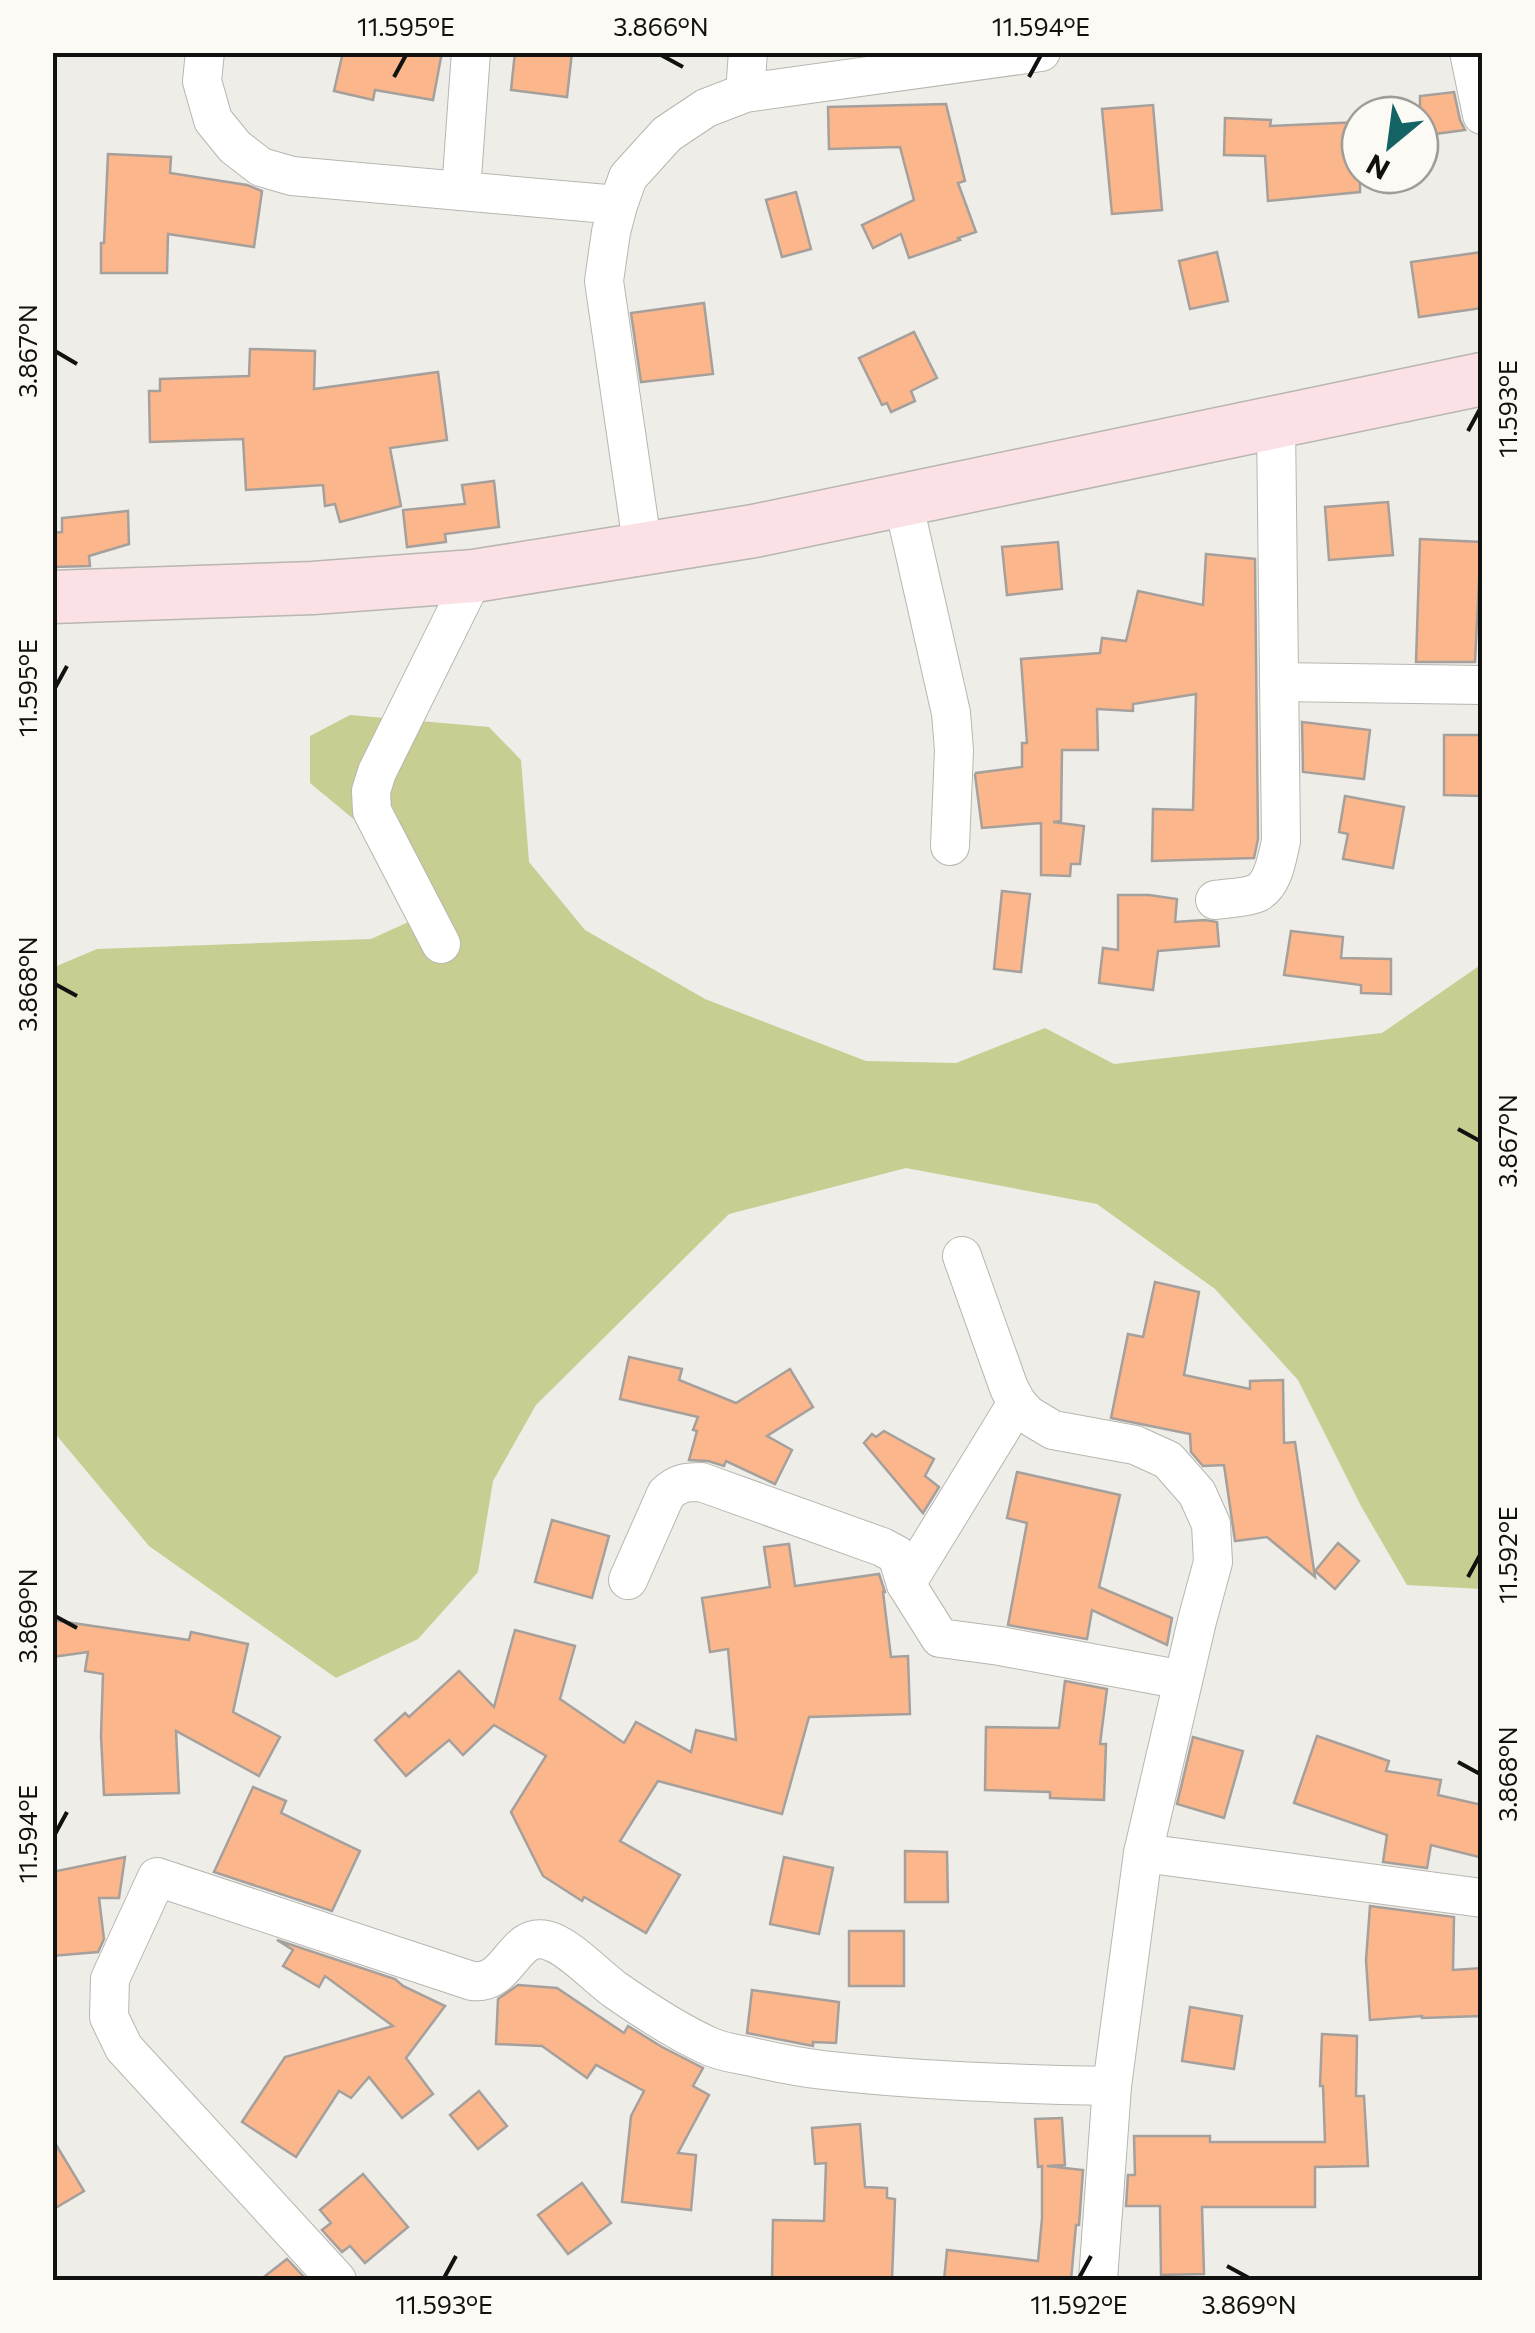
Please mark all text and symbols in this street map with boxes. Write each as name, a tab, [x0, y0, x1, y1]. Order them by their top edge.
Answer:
text: 11.595°E	[357, 11, 455, 41]
text: 3.866°N	[613, 11, 709, 41]
text: 11.594°E	[992, 11, 1090, 41]
north arrow	[1340, 95, 1440, 195]
text: N	[1360, 148, 1395, 188]
text: 3.867°N	[12, 304, 42, 398]
text: 11.593°E	[1492, 360, 1522, 458]
text: 11.595°E	[12, 639, 42, 737]
text: 3.868°N	[12, 936, 42, 1032]
text: 3.867°N	[1492, 1094, 1522, 1188]
text: 11.592°E	[1492, 1506, 1522, 1604]
text: 3.869°N	[12, 1568, 42, 1664]
text: 3.868°N	[1492, 1726, 1522, 1822]
text: 11.594°E	[12, 1785, 42, 1883]
text: 11.593°E	[395, 2289, 493, 2319]
text: 11.592°E	[1030, 2289, 1128, 2319]
text: 3.869°N	[1201, 2289, 1297, 2319]

